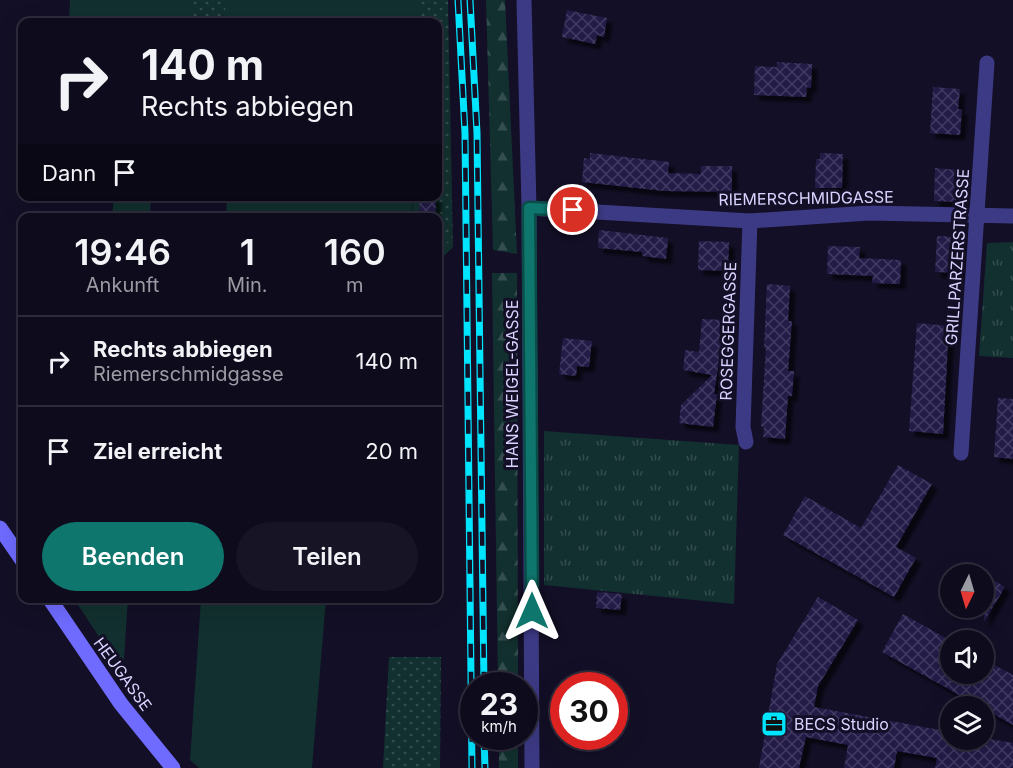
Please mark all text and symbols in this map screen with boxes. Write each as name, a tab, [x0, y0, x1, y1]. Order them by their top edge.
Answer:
text: 140 m	[141, 39, 264, 90]
icon: right	[42, 42, 120, 120]
text: Rechts abbiegen	[141, 90, 354, 123]
icon: arrive	[108, 156, 141, 189]
text: Dann	[42, 160, 96, 186]
street label: GRILLPARZERSTRASSE	[941, 168, 973, 346]
pin	[547, 184, 598, 235]
street label: RIEMERSCHMIDGASSE	[718, 186, 894, 210]
icon: arrive	[556, 193, 589, 226]
text: 19:46	[74, 230, 171, 274]
text: 1	[240, 230, 255, 274]
text: 160	[324, 230, 386, 274]
street label: ROSEGGERGASSE	[716, 261, 740, 401]
text: Ankunft	[86, 273, 159, 297]
text: Min.	[227, 273, 268, 297]
text: m	[346, 273, 364, 297]
street label: HANS WEIGEL-GASSE	[502, 300, 522, 468]
text: Rechts abbiegen	[93, 336, 273, 362]
icon: right	[42, 345, 75, 378]
text: 140 m	[356, 348, 418, 374]
text: Riemerschmidgasse	[93, 362, 284, 386]
icon: arrive	[42, 435, 75, 468]
text: Ziel erreicht	[93, 438, 222, 464]
text: 20 m	[365, 438, 418, 464]
button: Beenden	[42, 522, 224, 591]
button: Teilen	[236, 522, 418, 591]
north arrow	[940, 564, 994, 618]
map controls	[940, 564, 994, 750]
position arrow	[500, 579, 564, 643]
button: sound	[940, 630, 994, 684]
street label: HEUGASSE	[90, 633, 156, 715]
speed limit sign: 30	[550, 672, 628, 750]
text: 23	[480, 686, 518, 722]
button: layers	[940, 696, 994, 750]
office icon: BECS Studio	[759, 709, 789, 739]
place label: BECS Studio	[794, 714, 889, 734]
text: km/h	[481, 717, 517, 736]

